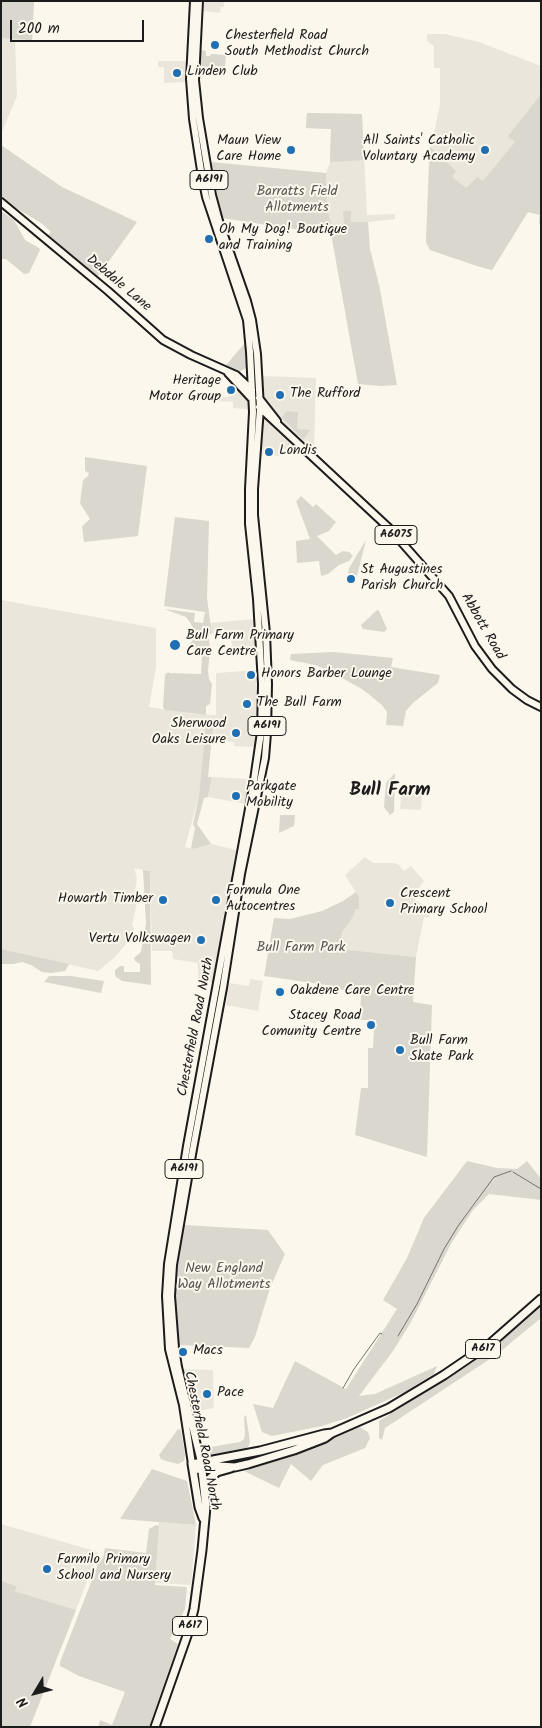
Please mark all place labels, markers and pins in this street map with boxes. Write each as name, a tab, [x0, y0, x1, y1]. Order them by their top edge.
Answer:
place label: Chesterfield Road South Methodist Church	[225, 29, 369, 62]
marker: Chesterfield Road South Methodist Church	[209, 39, 221, 51]
place label: Linden Club	[187, 65, 258, 81]
marker: Linden Club	[171, 67, 183, 79]
place label: Maun View Care Home	[216, 134, 281, 166]
place label: All Saints' Catholic Voluntary Academy	[362, 134, 475, 166]
marker: Maun View Care Home	[285, 144, 297, 156]
marker: All Saints' Catholic Voluntary Academy	[479, 144, 491, 156]
place label: Oh My Dog! Boutique and Training	[219, 223, 347, 256]
marker: Oh My Dog! Boutique and Training	[203, 233, 215, 245]
place label: Heritage Motor Group	[149, 374, 221, 407]
marker: Heritage Motor Group	[225, 384, 237, 396]
place label: The Rufford	[290, 387, 360, 403]
marker: The Rufford	[274, 389, 286, 401]
place label: Londis	[279, 444, 317, 460]
marker: Londis	[263, 446, 275, 458]
place label: St Augustines Parish Church	[361, 563, 443, 596]
marker: St Augustines Parish Church	[345, 573, 357, 585]
place label: Bull Farm Primary Care Centre	[186, 629, 294, 662]
marker: Bull Farm Primary Care Centre	[168, 638, 182, 652]
place label: Honors Barber Lounge	[261, 667, 392, 683]
marker: Honors Barber Lounge	[245, 669, 257, 681]
place label: The Bull Farm	[257, 696, 342, 712]
marker: The Bull Farm	[241, 698, 253, 710]
place label: Sherwood Oaks Leisure	[152, 717, 226, 750]
marker: Sherwood Oaks Leisure	[230, 727, 242, 739]
place label: Parkgate Mobility	[246, 780, 296, 812]
marker: Parkgate Mobility	[230, 790, 242, 802]
place label: Formula One Autocentres	[226, 884, 300, 916]
place label: Crescent Primary School	[400, 887, 487, 920]
place label: Howarth Timber	[58, 892, 153, 908]
marker: Howarth Timber	[157, 894, 169, 906]
marker: Formula One Autocentres	[210, 894, 222, 906]
marker: Crescent Primary School	[384, 897, 396, 909]
place label: Vertu Volkswagen	[89, 932, 191, 948]
marker: Vertu Volkswagen	[195, 934, 207, 946]
place label: Oakdene Care Centre	[290, 984, 414, 1000]
marker: Oakdene Care Centre	[274, 986, 286, 998]
place label: Stacey Road Comunity Centre	[262, 1009, 361, 1042]
marker: Stacey Road Comunity Centre	[365, 1019, 377, 1031]
place label: Bull Farm Skate Park	[410, 1034, 473, 1066]
marker: Bull Farm Skate Park	[394, 1044, 406, 1056]
place label: Macs	[193, 1344, 223, 1360]
marker: Macs	[177, 1346, 189, 1358]
place label: Pace	[217, 1386, 244, 1402]
marker: Pace	[201, 1388, 213, 1400]
place label: Farmilo Primary School and Nursery	[57, 1553, 171, 1585]
marker: Farmilo Primary School and Nursery	[41, 1563, 53, 1575]

